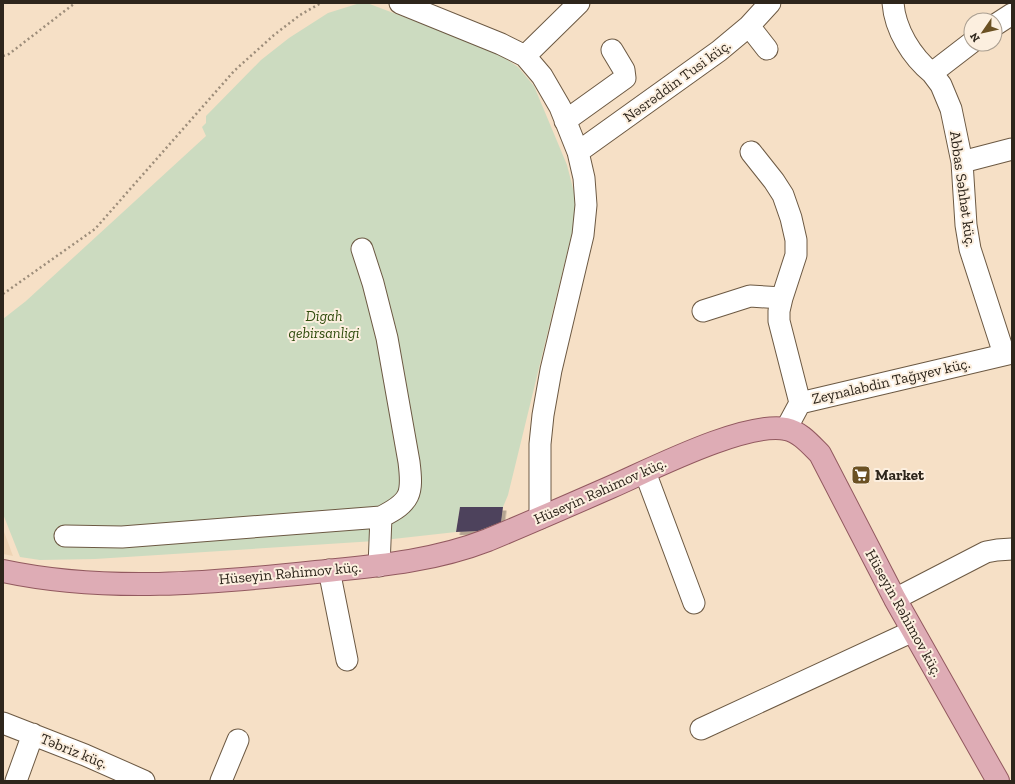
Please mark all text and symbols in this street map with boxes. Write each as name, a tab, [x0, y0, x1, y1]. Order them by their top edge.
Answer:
north arrow	[963, 12, 1003, 52]
text: N	[967, 30, 983, 44]
street label: Nəsrəddin Tusi küç.	[620, 36, 734, 126]
street label: Abbas Səhhət küç.	[946, 130, 980, 248]
park label: Digah qebirsanligi	[288, 307, 360, 342]
street label: Zeynalabdin Tağıyev küç.	[810, 354, 972, 408]
street label: Hüseyin Rəhimov küç.	[531, 454, 669, 528]
supermarket icon: Market	[850, 464, 872, 486]
place label: Market	[875, 466, 925, 484]
street label: Hüseyin Rəhimov küç.	[861, 546, 947, 680]
street label: Hüseyin Rəhimov küç.	[218, 558, 362, 588]
street label: Təbriz küç.	[38, 729, 110, 773]

